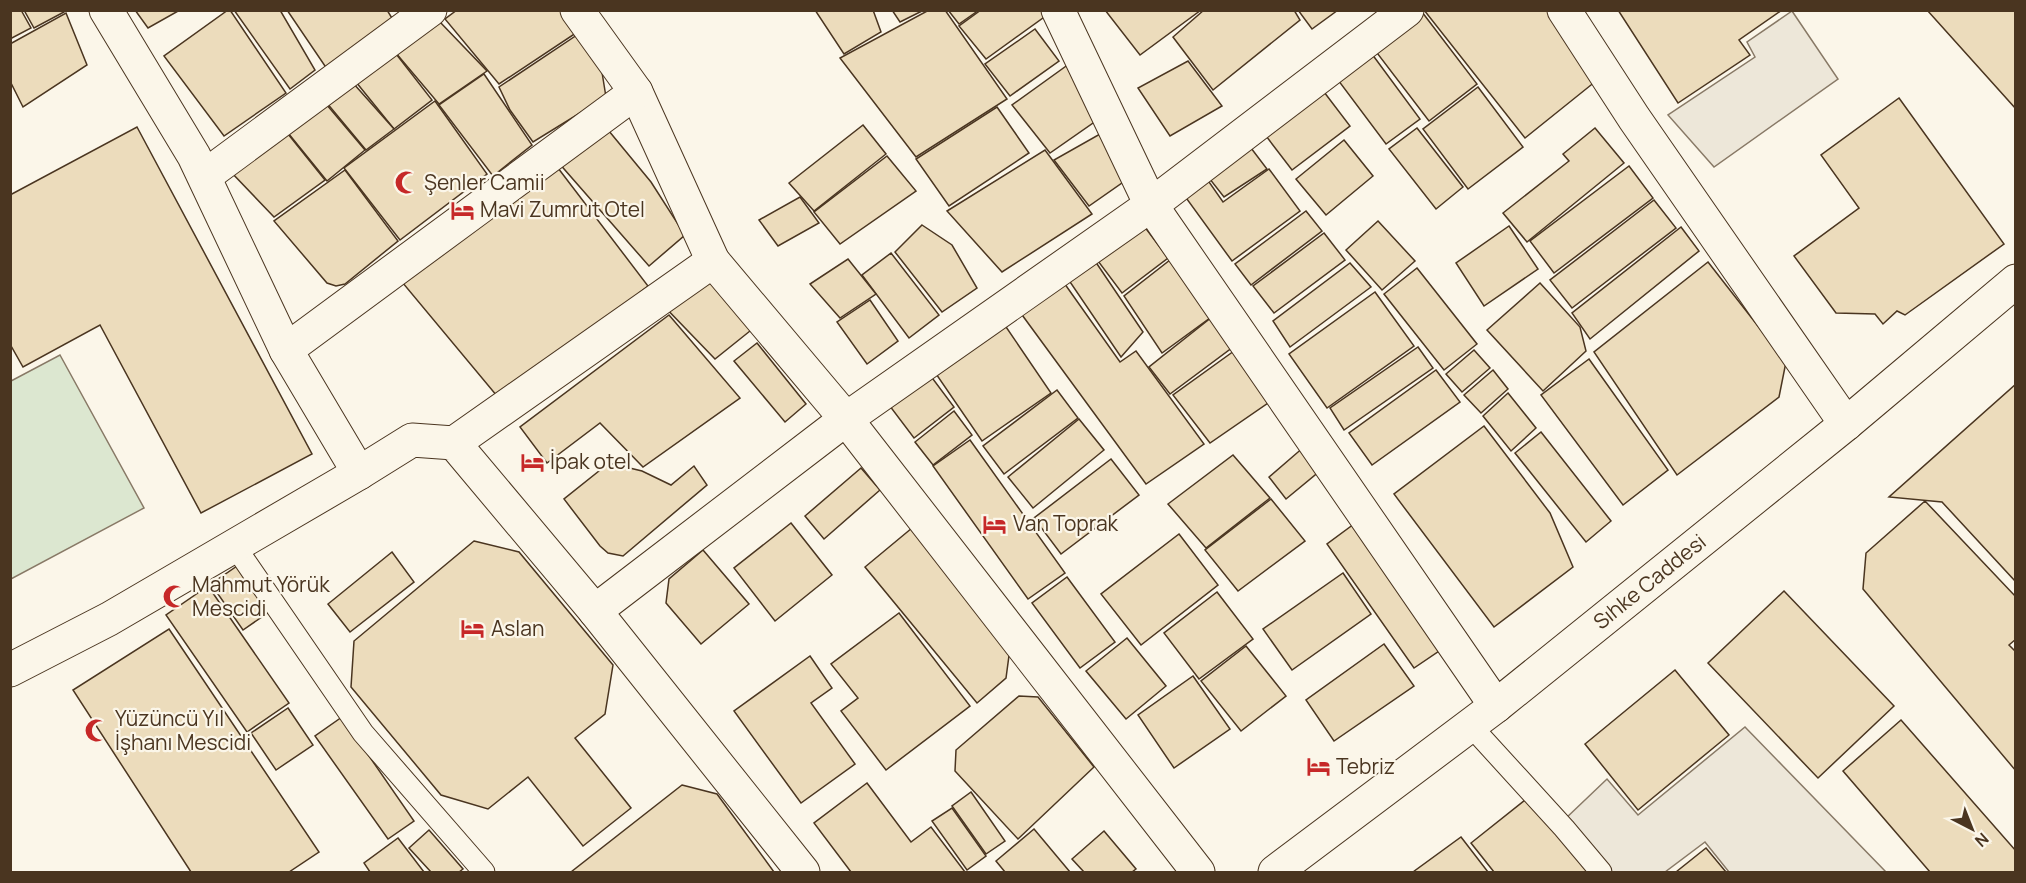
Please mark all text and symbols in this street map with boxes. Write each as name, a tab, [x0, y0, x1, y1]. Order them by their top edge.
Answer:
place label: Şenler Camii	[424, 168, 545, 196]
mosque icon: Şenler Camii	[393, 170, 419, 196]
place label: Mavi Zumrut Otel	[480, 195, 645, 223]
hotel icon: Mavi Zumrut Otel	[449, 197, 475, 223]
place label: İpak otel	[550, 447, 631, 475]
hotel icon: İpak otel	[519, 449, 545, 475]
place label: Van Toprak	[1013, 509, 1119, 537]
hotel icon: Van Toprak	[982, 511, 1008, 537]
street label: Sıhke Caddesi	[1587, 527, 1711, 635]
place label: Mahmut Yörük Mescidi	[192, 570, 330, 622]
mosque icon: Mahmut Yörük Mescidi	[161, 584, 187, 610]
place label: Aslan	[491, 614, 544, 642]
hotel icon: Aslan	[460, 616, 486, 642]
place label: Yüzüncü Yıl İşhanı Mescidi	[115, 704, 251, 756]
mosque icon: Yüzüncü Yıl İşhanı Mescidi	[84, 718, 110, 744]
place label: Tebriz	[1336, 752, 1395, 780]
hotel icon: Tebriz	[1305, 754, 1331, 780]
north arrow	[1942, 799, 2002, 859]
text: N	[1970, 828, 1994, 852]

